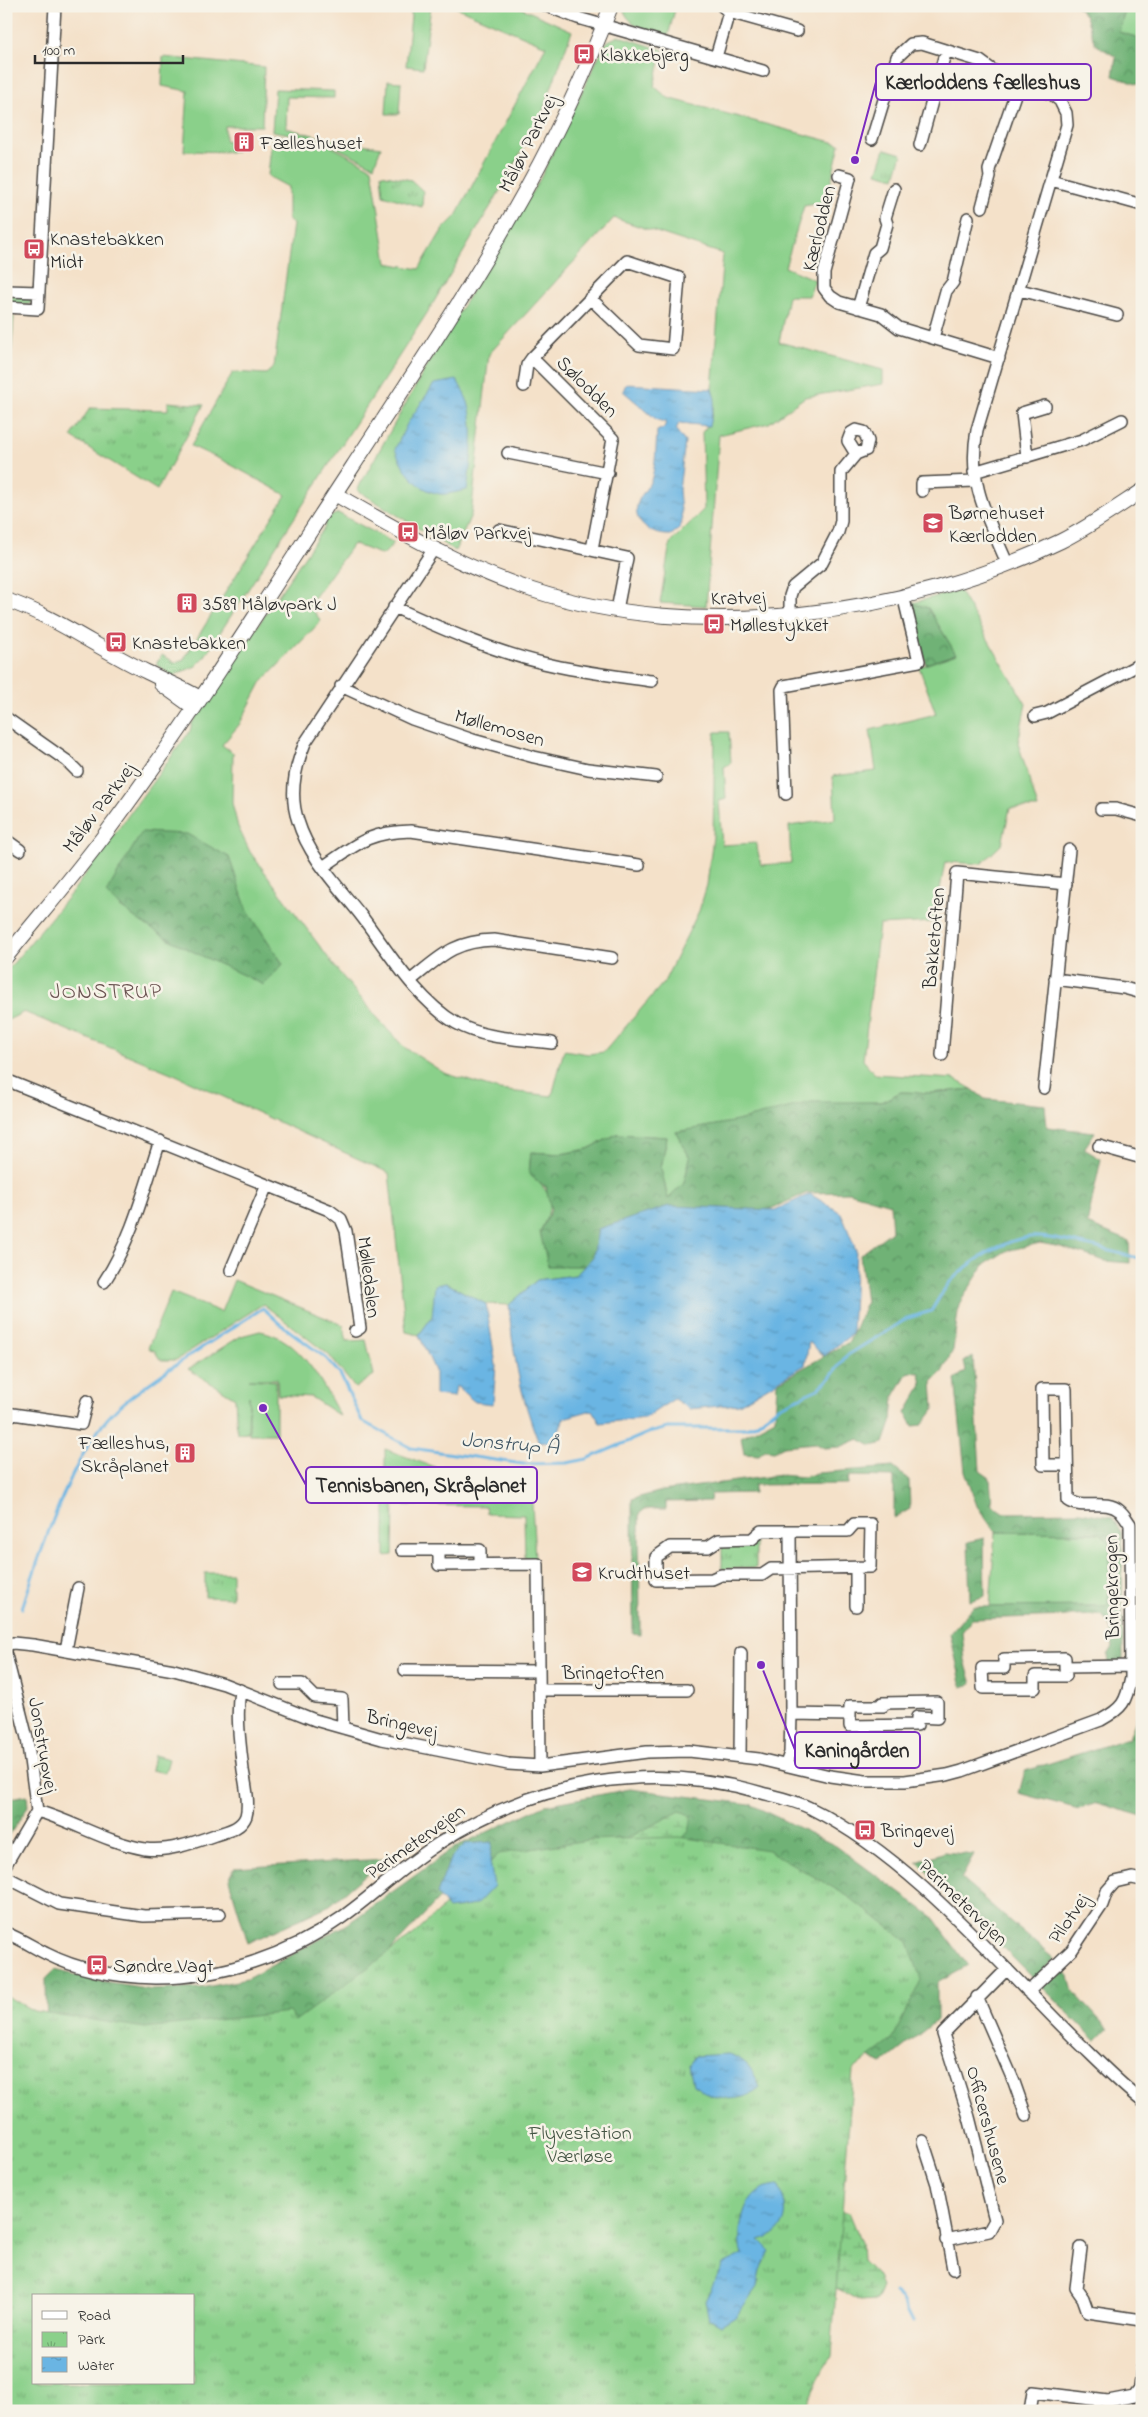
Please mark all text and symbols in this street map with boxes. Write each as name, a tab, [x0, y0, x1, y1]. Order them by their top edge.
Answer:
scale bar	[35, 32, 182, 64]
text: 100 m	[42, 40, 75, 62]
bus stop icon: Klakkebjerg	[572, 42, 596, 66]
place label: Klakkebjerg	[600, 42, 689, 72]
callout: Kærloddens fælleshus	[876, 64, 1091, 100]
text: Kærloddens fælleshus	[885, 69, 1081, 99]
street label: Måløv Parkvej	[492, 89, 567, 198]
building icon: Fælleshuset	[232, 130, 256, 154]
place label: Fælleshuset	[259, 130, 363, 159]
street label: Kærlodden	[796, 182, 845, 275]
place label: Knastebakken Midt	[50, 226, 164, 278]
bus stop icon: Knastebakken Midt	[22, 237, 46, 261]
street label: Sølodden	[549, 350, 624, 426]
place label: Børnehuset Kærlodden	[948, 500, 1045, 552]
school or university icon: Børnehuset Kærlodden	[921, 511, 945, 535]
bus stop icon: Måløv Parkvej	[396, 520, 420, 544]
place label: Måløv Parkvej	[424, 520, 532, 549]
street label: Kratvej	[710, 585, 767, 614]
building icon: 3589 Måløvpark J	[175, 591, 199, 615]
place label: 3589 Måløvpark J	[203, 591, 337, 620]
bus stop icon: Møllestykket	[702, 612, 726, 636]
place label: Møllestykket	[730, 612, 829, 641]
bus stop icon: Knastebakken	[104, 630, 128, 654]
place label: Knastebakken	[132, 630, 246, 659]
street label: Møllemosen	[451, 703, 548, 756]
street label: Måløv Parkvej	[56, 756, 144, 860]
street label: Bakketoften	[917, 886, 954, 991]
district label: JONSTRUP	[50, 977, 162, 1009]
street label: Mølledalen	[348, 1235, 387, 1320]
water label: Jonstrup Å	[460, 1426, 561, 1464]
place label: Fælleshus, Skråplanet	[78, 1430, 169, 1482]
building icon: Fælleshus, Skråplanet	[173, 1441, 197, 1465]
callout: Tennisbanen, Skråplanet	[306, 1467, 537, 1503]
text: Tennisbanen, Skråplanet	[315, 1472, 527, 1502]
street label: Bringekrogen	[1098, 1534, 1130, 1640]
school or university icon: Krudthuset	[570, 1560, 594, 1584]
place label: Krudthuset	[598, 1560, 690, 1589]
street label: Bringetoften	[561, 1660, 664, 1690]
street label: Jonstrupvej	[19, 1695, 64, 1797]
street label: Bringevej	[362, 1703, 441, 1749]
callout: Kaningården	[795, 1732, 920, 1768]
text: Kaningården	[805, 1737, 909, 1769]
street label: Perimetervejen	[361, 1798, 472, 1888]
bus stop icon: Bringevej	[853, 1818, 877, 1842]
place label: Bringevej	[880, 1818, 954, 1848]
street label: Perimetervejen	[911, 1853, 1014, 1954]
street label: Pilotvej	[1042, 1887, 1098, 1951]
bus stop icon: Søndre Vagt	[85, 1953, 109, 1977]
place label: Søndre Vagt	[113, 1953, 214, 1983]
street label: Officershusene	[957, 2063, 1016, 2188]
park label: Flyvestation Værløse	[528, 2120, 632, 2172]
legend	[32, 2294, 195, 2384]
text: Road	[78, 2305, 111, 2327]
text: Park	[78, 2329, 106, 2351]
text: Water	[78, 2355, 114, 2377]

